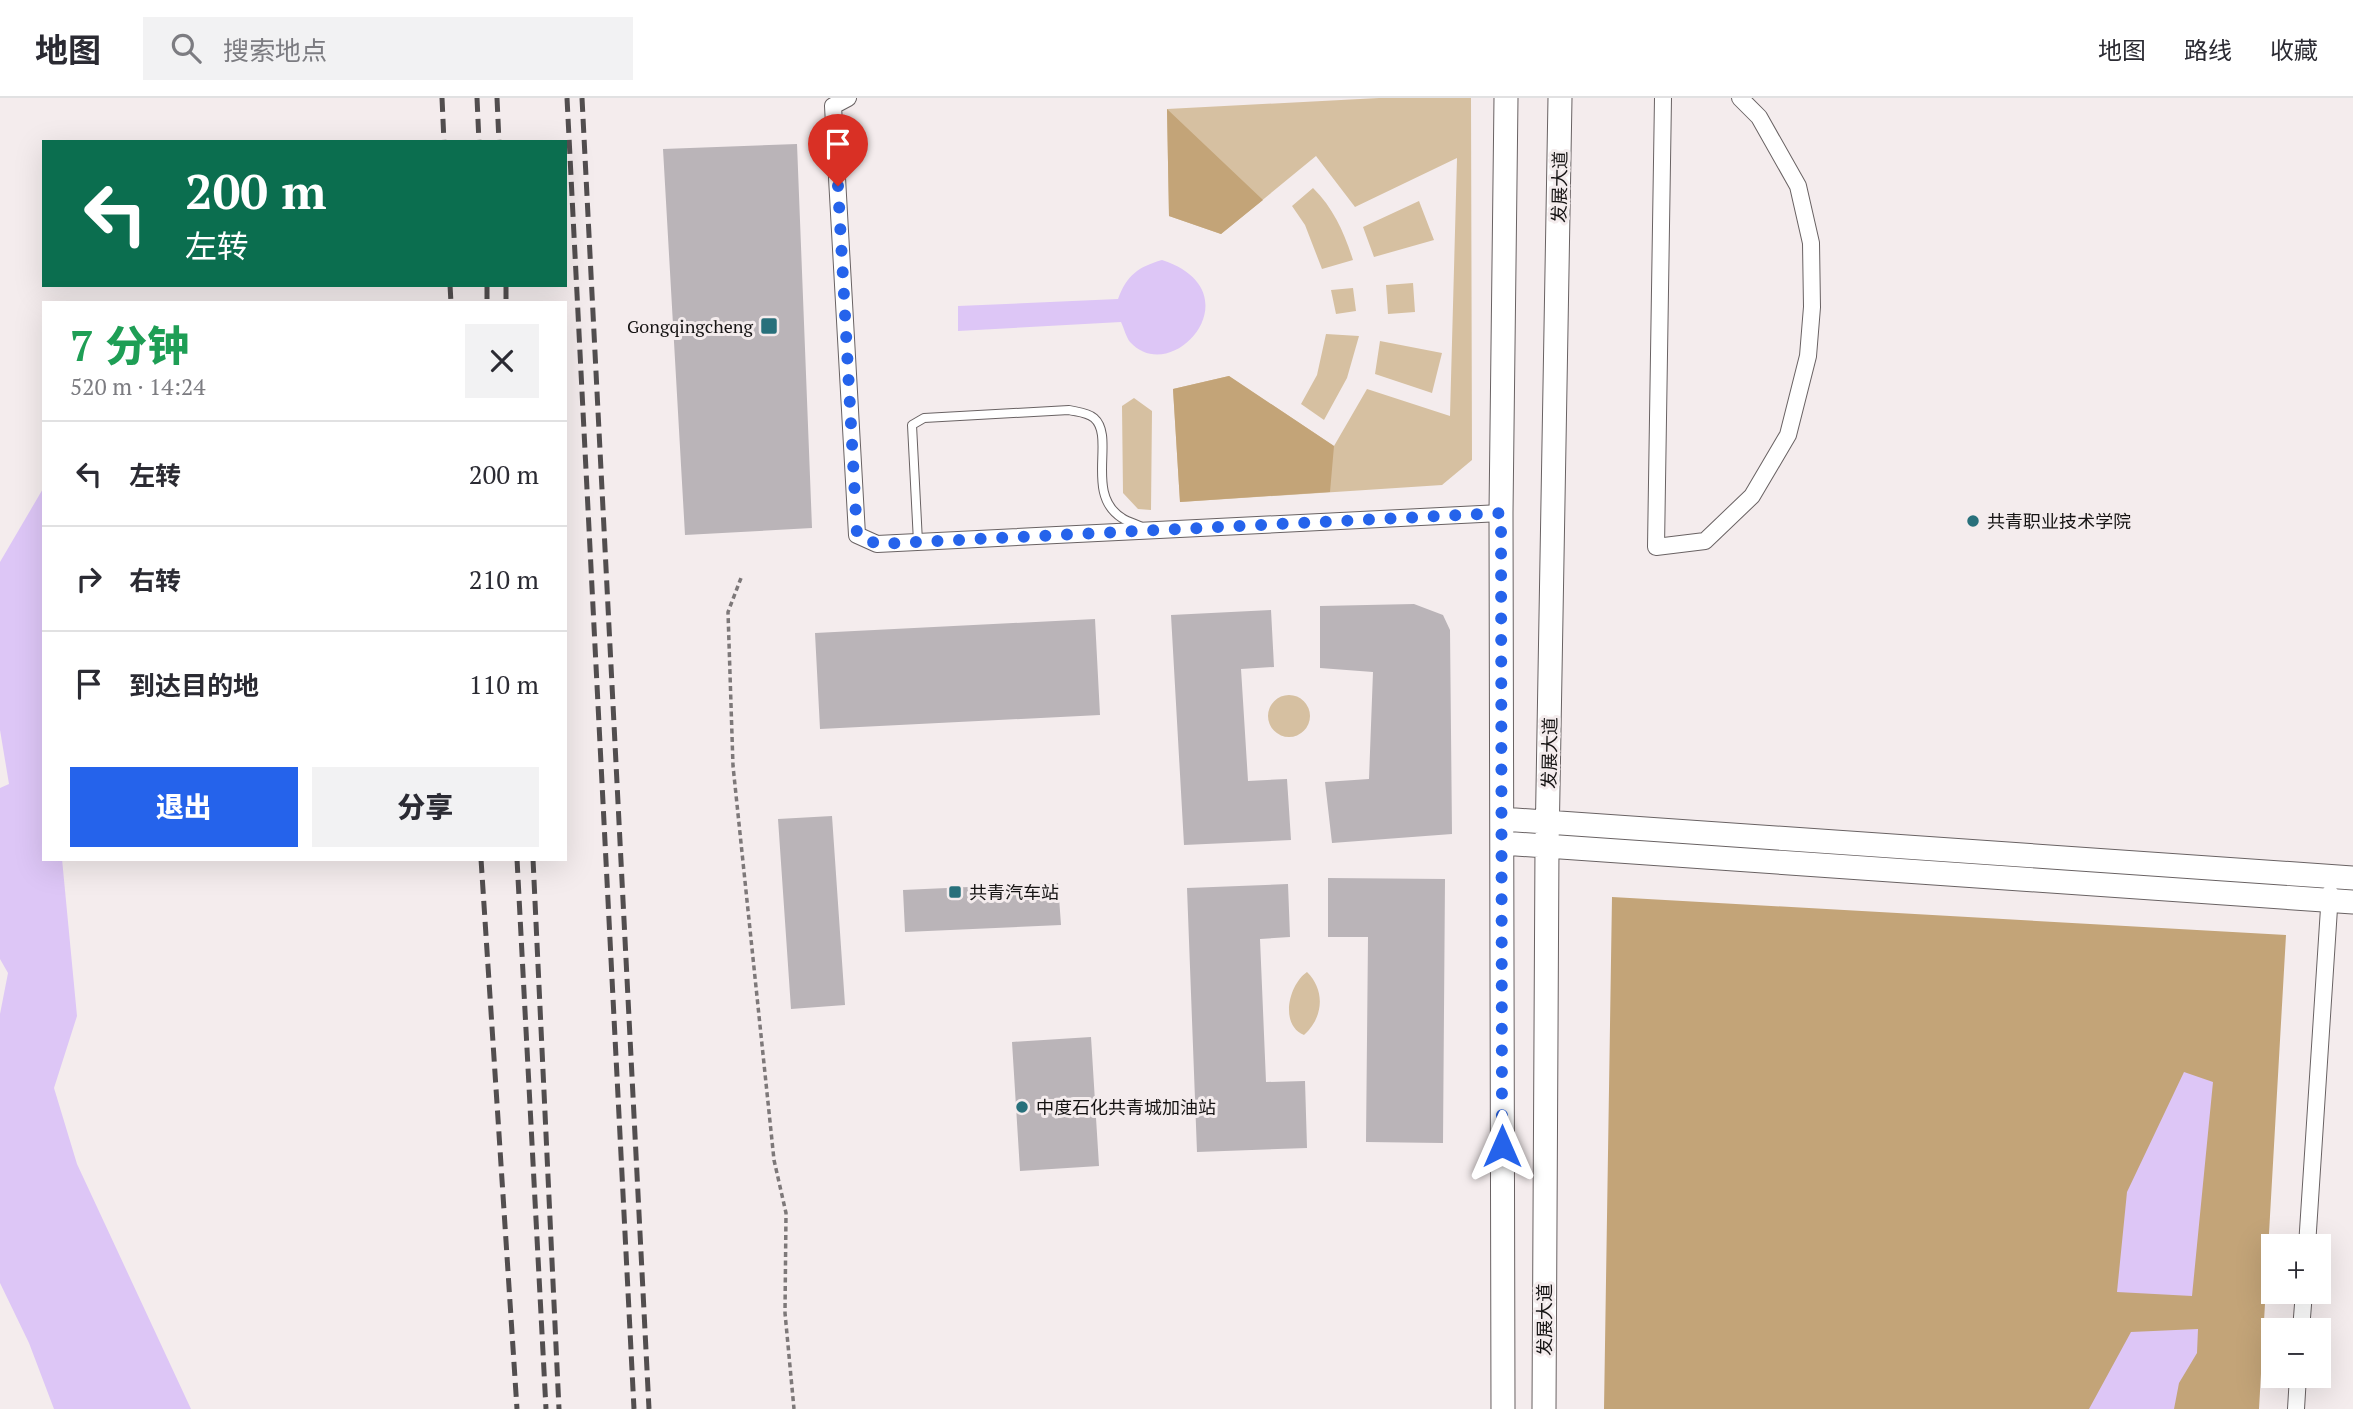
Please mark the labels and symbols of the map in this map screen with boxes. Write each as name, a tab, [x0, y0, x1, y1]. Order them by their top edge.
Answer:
pin	[808, 114, 868, 186]
street label: 发展大道	[1546, 151, 1572, 223]
place label: Gongqingcheng	[627, 314, 754, 338]
marker: Gongqingcheng	[759, 316, 779, 336]
place label: 共青职业技术学院	[1987, 509, 2131, 533]
marker: 共青职业技术学院	[1965, 513, 1981, 529]
street label: 发展大道	[1536, 717, 1562, 789]
place label: 共青汽车站	[969, 880, 1059, 904]
marker: 共青汽车站	[947, 884, 963, 900]
place label: 中度石化共青城加油站	[1036, 1095, 1216, 1119]
marker: 中度石化共青城加油站	[1014, 1099, 1030, 1115]
position arrow	[1465, 1109, 1539, 1183]
street label: 发展大道	[1532, 1284, 1556, 1356]

